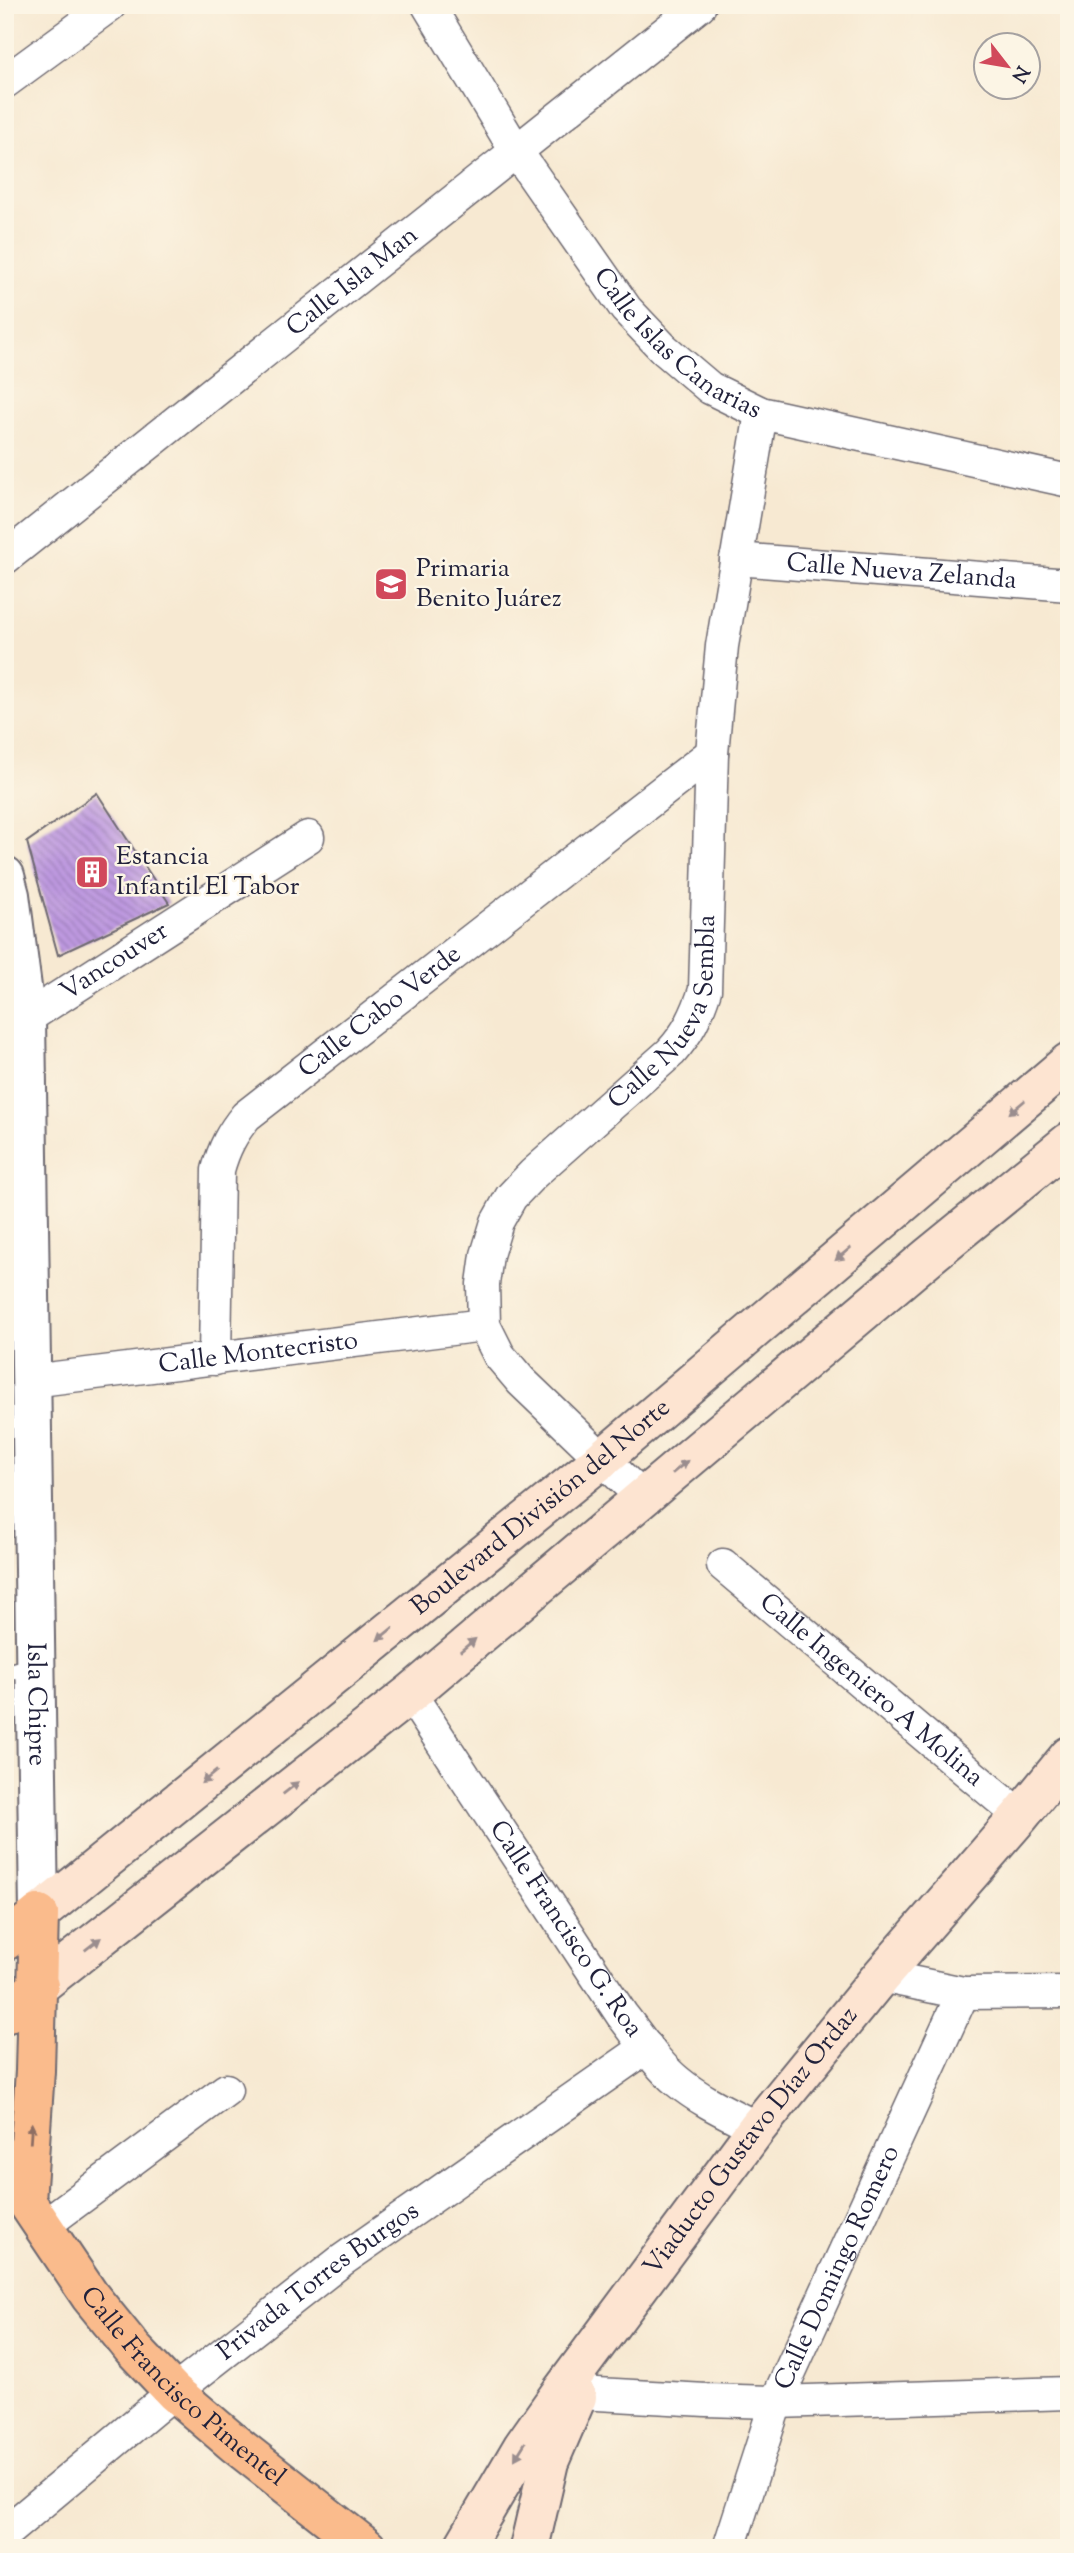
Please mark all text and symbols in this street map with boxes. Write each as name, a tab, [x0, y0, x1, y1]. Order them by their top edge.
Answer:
north arrow	[972, 32, 1042, 102]
text: N	[1004, 60, 1035, 87]
street label: Calle Isla Man	[279, 217, 426, 346]
street label: Calle Islas Canarias	[584, 260, 768, 429]
street label: Calle Nueva Zelanda	[785, 544, 1018, 599]
place label: Primaria Benito Juárez	[416, 551, 562, 618]
school or university icon: Primaria Benito Juárez	[372, 565, 410, 603]
place label: Estancia Infantil El Tabor	[116, 839, 300, 906]
building icon: Estancia Infantil El Tabor	[73, 853, 111, 891]
street label: Vancouver	[53, 913, 176, 1010]
street label: Calle Nueva Sembla	[600, 914, 726, 1118]
street label: Calle Cabo Verde	[290, 936, 469, 1087]
one-way arrow	[1008, 1099, 1026, 1114]
one-way arrow	[835, 1246, 852, 1261]
street label: Calle Montecristo	[156, 1322, 360, 1384]
street label: Boulevard División del Norte	[403, 1390, 679, 1625]
one-way arrow	[671, 1460, 688, 1475]
street label: Calle Ingeniero A Molina	[751, 1585, 991, 1796]
one-way arrow	[377, 1626, 395, 1641]
one-way arrow	[459, 1638, 477, 1653]
street label: Isla Chipre	[17, 1642, 55, 1766]
one-way arrow	[200, 1769, 217, 1784]
one-way arrow	[281, 1780, 299, 1795]
street label: Calle Francisco G. Roa	[480, 1813, 652, 2045]
one-way arrow	[83, 1936, 101, 1951]
street label: Viaducto Gustavo Díaz Ordaz	[635, 1999, 867, 2284]
one-way arrow	[26, 2121, 37, 2143]
street label: Calle Domingo Romero	[765, 2139, 909, 2396]
street label: Privada Torres Burgos	[209, 2193, 427, 2370]
street label: Calle Francisco Pimentel	[71, 2279, 293, 2496]
one-way arrow	[514, 2442, 527, 2461]

